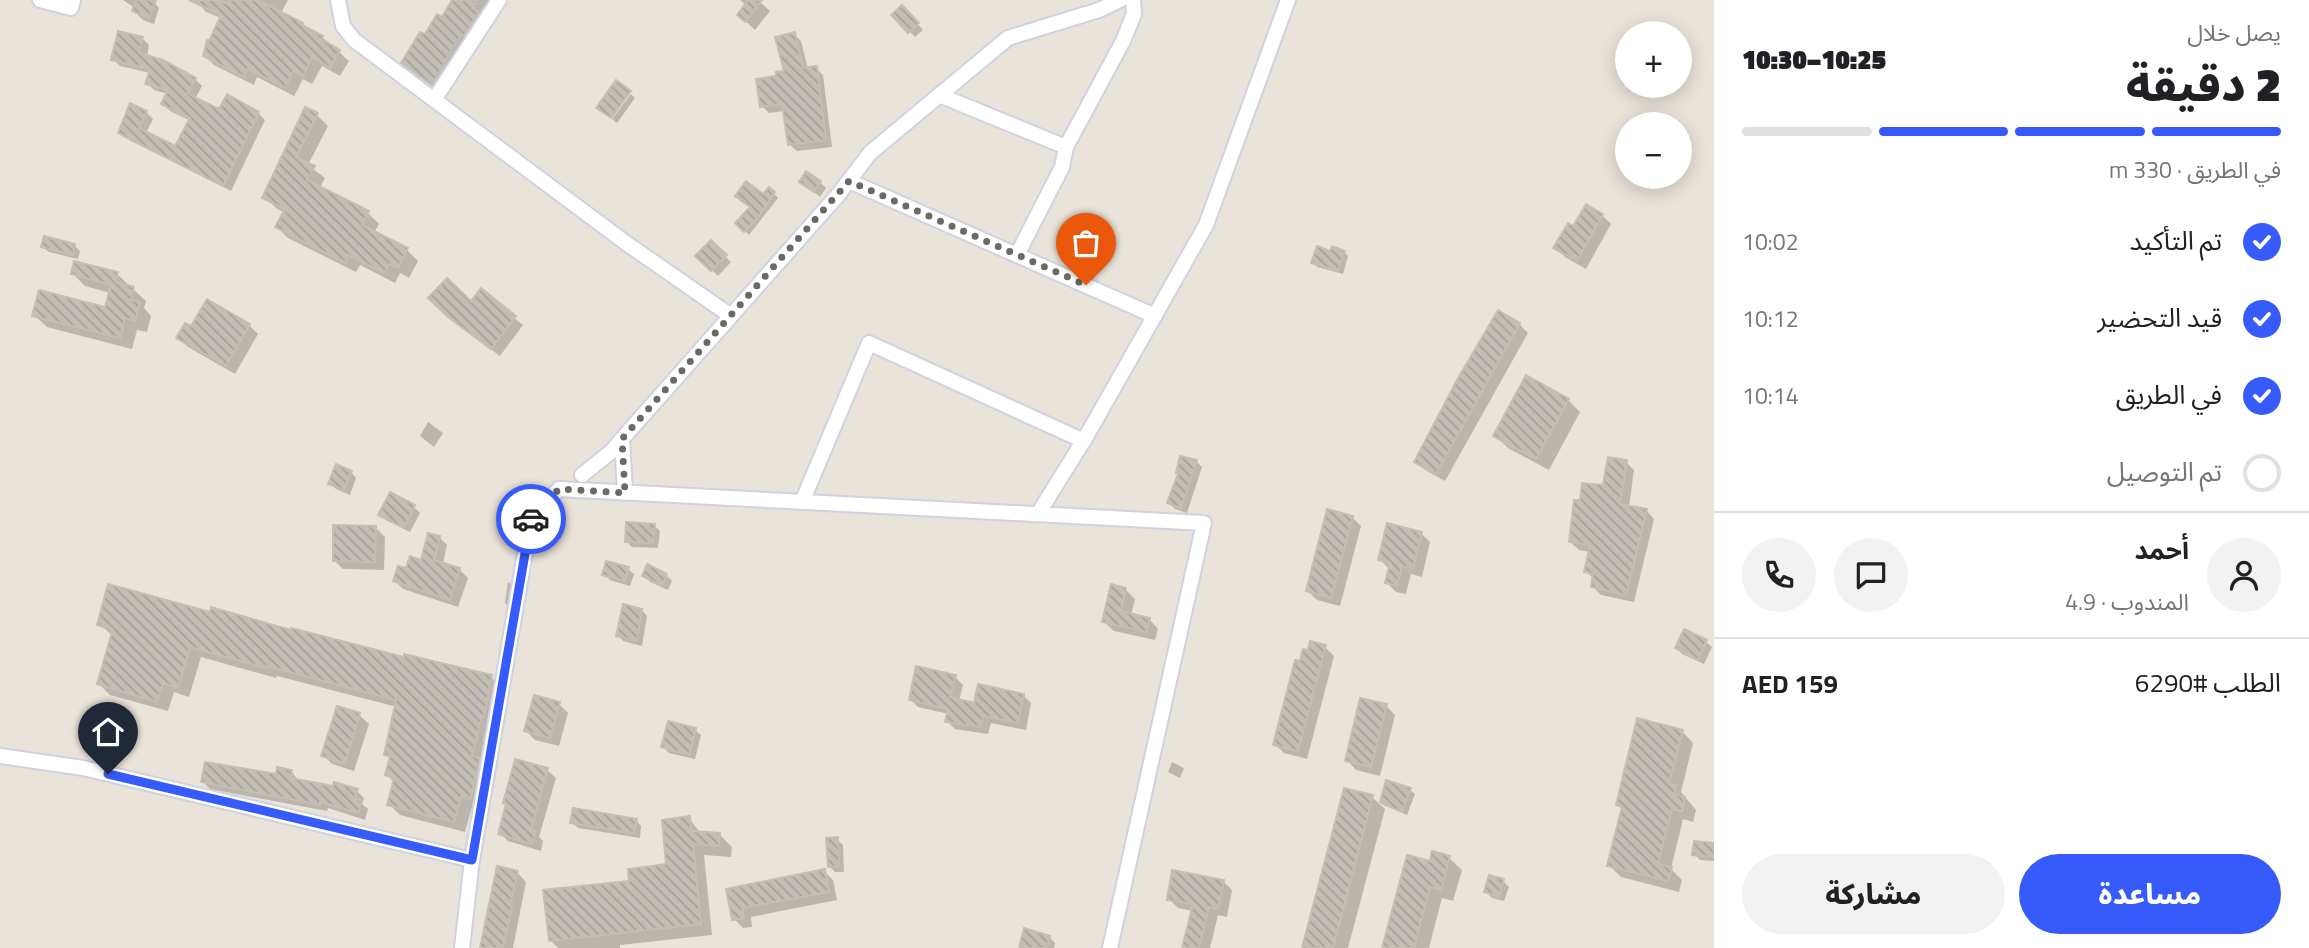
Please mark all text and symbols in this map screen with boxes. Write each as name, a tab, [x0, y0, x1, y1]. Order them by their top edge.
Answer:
text: يصل خلال	[2187, 15, 2281, 50]
map controls	[1615, 21, 1692, 189]
button: +	[1615, 21, 1692, 98]
text: 10:25–10:30	[1742, 40, 1886, 79]
text: 2 دقيقة	[2126, 49, 2281, 119]
button: −	[1615, 112, 1692, 189]
text: في الطريق · 330 m	[2109, 152, 2281, 187]
pin	[1056, 213, 1116, 285]
text: تم التأكيد	[2129, 221, 2222, 260]
icon: check	[2243, 223, 2281, 261]
icon: bag	[1067, 224, 1105, 262]
text: 10:02	[1742, 224, 1799, 259]
text: قيد التحضير	[2097, 298, 2222, 337]
icon: check	[2243, 300, 2281, 338]
text: 10:12	[1742, 301, 1799, 336]
text: في الطريق	[2116, 375, 2222, 414]
icon: check	[2243, 377, 2281, 415]
text: 10:14	[1742, 378, 1799, 413]
text: تم التوصيل	[2107, 452, 2222, 491]
courier	[496, 484, 566, 554]
icon: car	[512, 500, 550, 538]
text: أحمد	[2135, 530, 2189, 569]
button: phone	[1742, 538, 1816, 612]
button: chat	[1834, 538, 1908, 612]
button: person	[2207, 538, 2281, 612]
text: المندوب · 4.9	[2065, 584, 2189, 619]
text: الطلب #6290	[2135, 663, 2281, 702]
text: AED 159	[1742, 664, 1838, 703]
pin	[78, 702, 138, 774]
icon: home	[89, 713, 127, 751]
button: مشاركة	[1742, 854, 2005, 934]
button: مساعدة	[2019, 854, 2281, 934]

